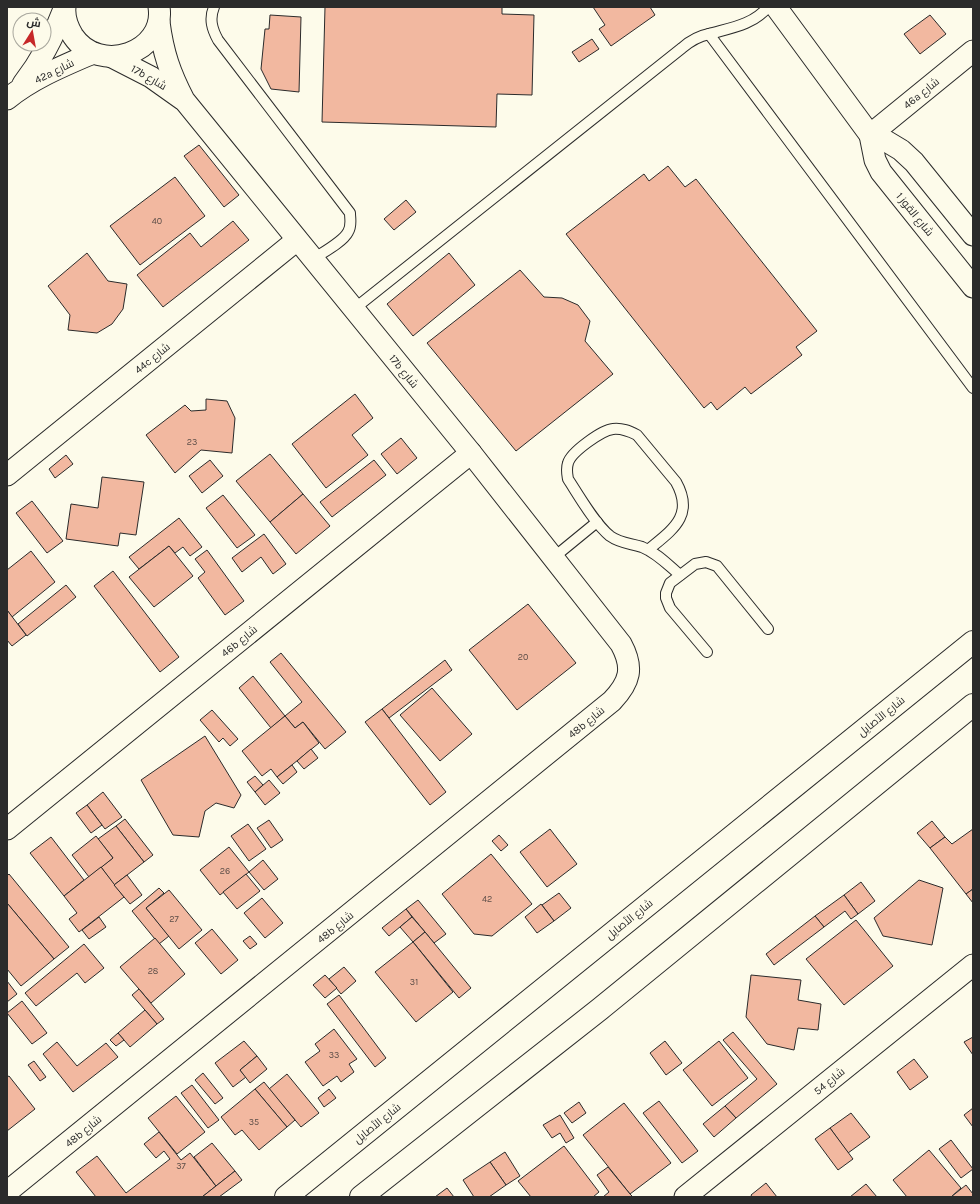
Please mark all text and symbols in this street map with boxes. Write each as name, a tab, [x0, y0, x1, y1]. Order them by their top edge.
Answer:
north arrow	[12, 12, 52, 52]
text: ش	[26, 15, 42, 30]
street label: 42a شارع	[32, 56, 77, 88]
street label: 17b شارع	[128, 62, 169, 94]
street label: 46a شارع	[901, 75, 943, 113]
street label: شارع القوز 1	[892, 190, 936, 239]
house number: 40	[152, 216, 162, 226]
street label: 44c شارع	[132, 340, 173, 377]
street label: 17b شارع	[385, 352, 421, 391]
house number: 23	[187, 437, 197, 447]
street label: 46b شارع	[219, 623, 261, 661]
house number: 20	[518, 652, 528, 662]
street label: شارع الأصايل	[855, 693, 908, 740]
street label: 48b شارع	[565, 704, 608, 742]
house number: 26	[220, 866, 230, 876]
house number: 42	[482, 894, 492, 904]
street label: شارع الأصايل	[603, 896, 656, 943]
street label: 48b شارع	[314, 909, 357, 947]
house number: 27	[169, 914, 179, 924]
house number: 28	[148, 966, 159, 976]
house number: 31	[410, 977, 418, 987]
house number: 33	[329, 1050, 339, 1060]
street label: شارع 54	[811, 1065, 848, 1099]
street label: شارع الأصايل	[351, 1100, 404, 1147]
street label: 48b شارع	[62, 1113, 105, 1151]
house number: 35	[249, 1117, 259, 1127]
house number: 37	[176, 1161, 187, 1171]

